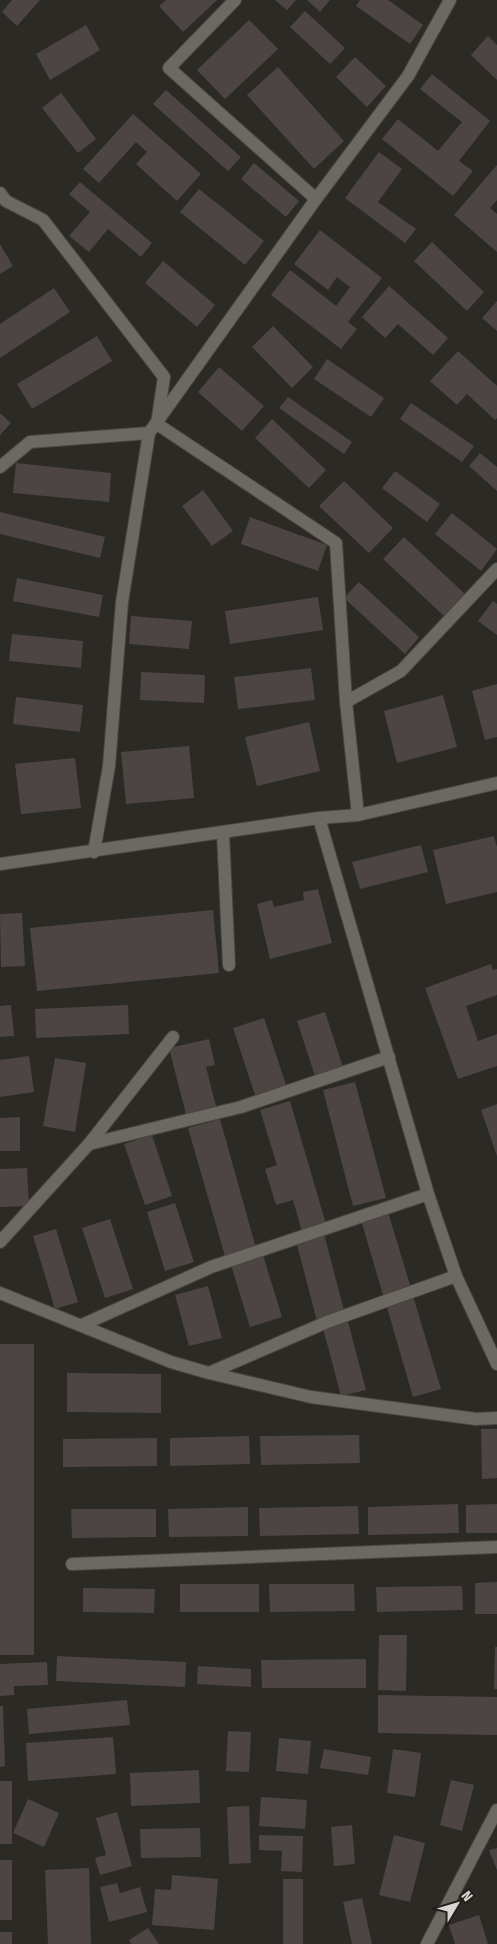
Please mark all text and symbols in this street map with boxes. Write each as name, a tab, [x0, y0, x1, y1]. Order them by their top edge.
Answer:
north arrow	[432, 1879, 482, 1929]
text: N	[458, 1888, 476, 1905]

